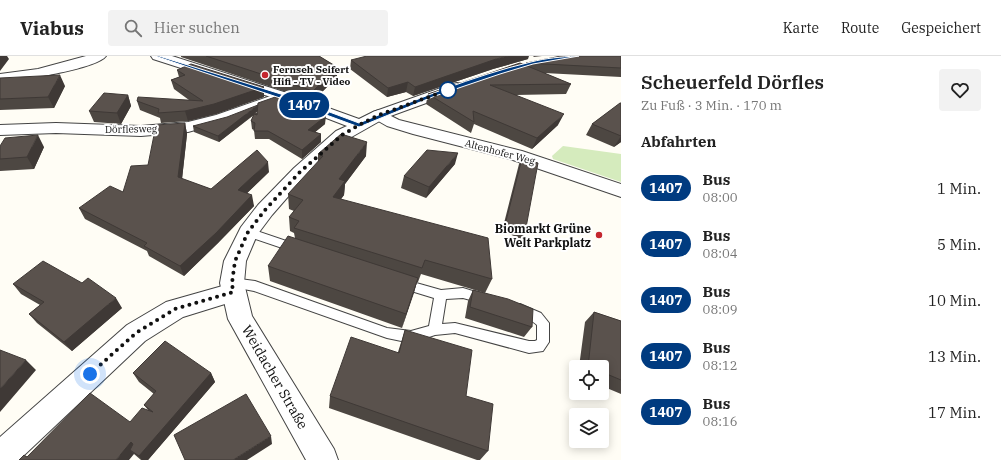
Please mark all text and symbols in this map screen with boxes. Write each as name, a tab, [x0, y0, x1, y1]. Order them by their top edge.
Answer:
search box	[108, 10, 388, 46]
text: Viabus	[20, 16, 84, 40]
icon: search	[122, 17, 144, 39]
text: Hier suchen	[154, 18, 240, 37]
text: Karte	[783, 19, 819, 37]
text: Route	[841, 19, 879, 37]
text: Gespeichert	[901, 19, 981, 37]
place label: Fernseh Seifert Hifi - TV - Video	[273, 63, 351, 88]
button: heart	[939, 69, 981, 111]
marker: Fernseh Seifert Hifi - TV - Video	[260, 70, 270, 80]
text: Scheuerfeld Dörfles	[641, 70, 824, 94]
unlabelled marker	[439, 81, 457, 99]
line badge: 1407	[276, 92, 332, 118]
text: 1407	[287, 96, 321, 114]
text: Zu Fuß · 3 Min. · 170 m	[641, 97, 782, 114]
street label: Dörflesweg	[105, 122, 158, 136]
text: Abfahrten	[641, 132, 716, 151]
street label: Altenhofer Weg	[463, 136, 537, 168]
text: Bus	[703, 170, 730, 189]
text: 1407	[649, 179, 683, 197]
text: 1 Min.	[937, 179, 981, 198]
text: 08:00	[703, 189, 738, 206]
place label: Biomarkt Grüne Welt Parkplatz	[495, 221, 591, 250]
text: Bus	[703, 226, 730, 245]
marker: Biomarkt Grüne Welt Parkplatz	[594, 230, 604, 240]
text: 1407	[649, 235, 683, 253]
text: 5 Min.	[937, 235, 981, 254]
text: 08:04	[703, 245, 738, 262]
text: Bus	[703, 282, 730, 301]
text: 1407	[649, 291, 683, 309]
text: 10 Min.	[928, 291, 981, 310]
text: 08:09	[703, 301, 738, 318]
street label: Weidacher Straße	[238, 322, 312, 432]
text: Bus	[703, 338, 730, 357]
text: 1407	[649, 347, 683, 365]
text: 13 Min.	[928, 347, 981, 366]
text: 08:12	[703, 357, 738, 374]
map controls	[569, 360, 609, 448]
button: locate	[569, 360, 609, 400]
your location	[80, 364, 100, 384]
text: Bus	[703, 394, 730, 413]
text: 1407	[649, 403, 683, 421]
text: 17 Min.	[928, 403, 981, 422]
button: layers	[569, 408, 609, 448]
text: 08:16	[703, 413, 738, 430]

